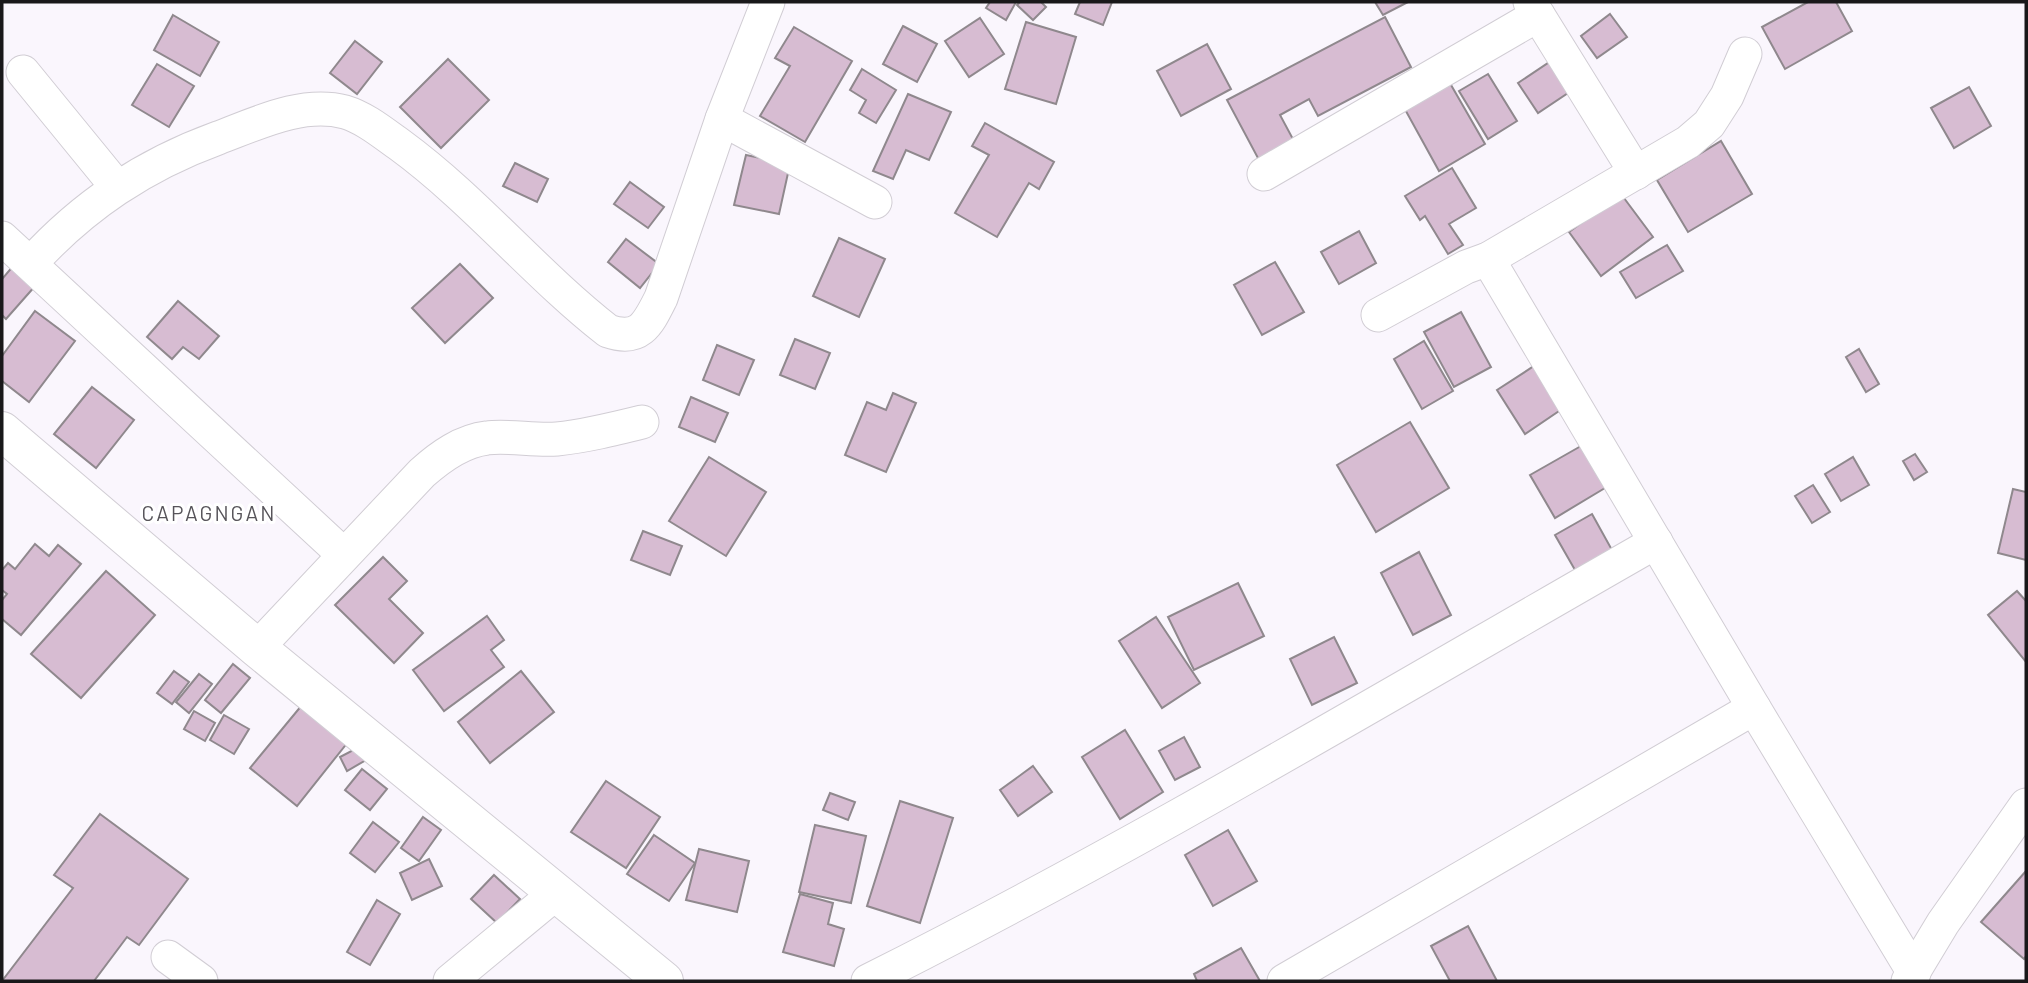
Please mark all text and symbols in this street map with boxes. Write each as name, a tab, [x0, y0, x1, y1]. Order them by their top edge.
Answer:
district label: CAPAGNGAN	[142, 500, 276, 525]

